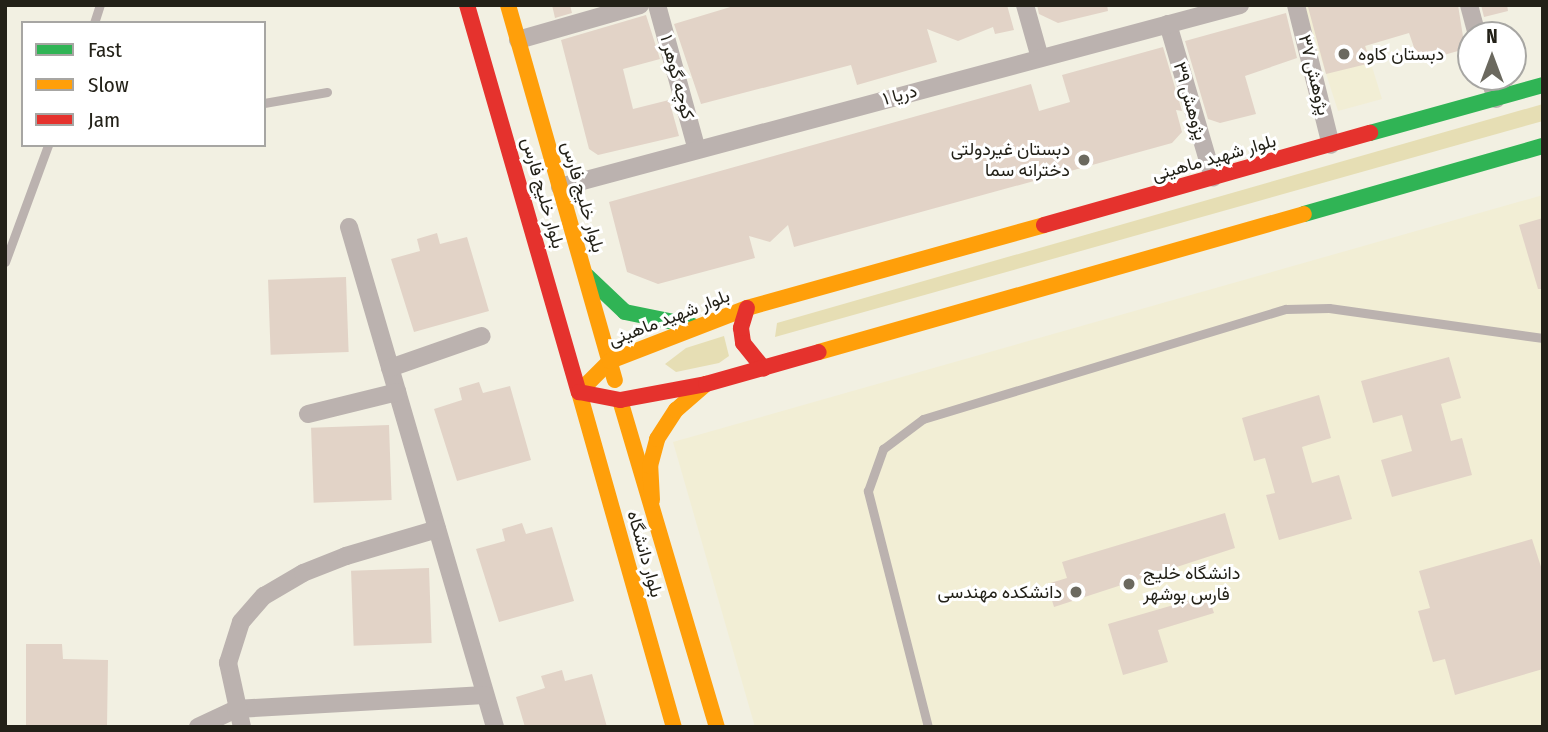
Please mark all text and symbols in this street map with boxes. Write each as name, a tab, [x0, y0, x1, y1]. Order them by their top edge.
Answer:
legend	[21, 21, 266, 147]
north arrow	[1457, 21, 1527, 91]
text: N	[1486, 25, 1498, 48]
street label: کوچه گوهر ۱	[655, 32, 699, 122]
street label: پژوهش ۳۷	[1294, 32, 1334, 118]
text: Fast	[88, 37, 122, 63]
place label: دبستان کاوه	[1358, 43, 1444, 65]
marker: دبستان کاوه	[1336, 46, 1352, 62]
street label: پژوهش ۳۹	[1169, 59, 1211, 143]
text: Slow	[88, 72, 129, 98]
street label: دریا ۱	[881, 80, 919, 110]
text: Jam	[88, 107, 120, 133]
street label: بلوار شهید ماهینی	[1149, 130, 1279, 186]
street label: بلوار خلیج ‌فارس	[517, 135, 569, 251]
street label: بلوار خلیج‌ فارس	[557, 139, 609, 255]
place label: دبستان غیردولتی دخترانه سما	[951, 139, 1070, 182]
marker: دبستان غیردولتی دخترانه سما	[1076, 152, 1092, 168]
street label: بلوار شهید ماهینی	[605, 285, 733, 351]
street label: بلوار دانشگاه	[622, 508, 668, 600]
place label: دانشگاه خلیج فارس بوشهر	[1143, 563, 1240, 606]
marker: دانشگاه خلیج فارس بوشهر	[1121, 576, 1137, 592]
place label: دانشکده مهندسی	[937, 581, 1062, 603]
marker: دانشکده مهندسی	[1068, 584, 1084, 600]

